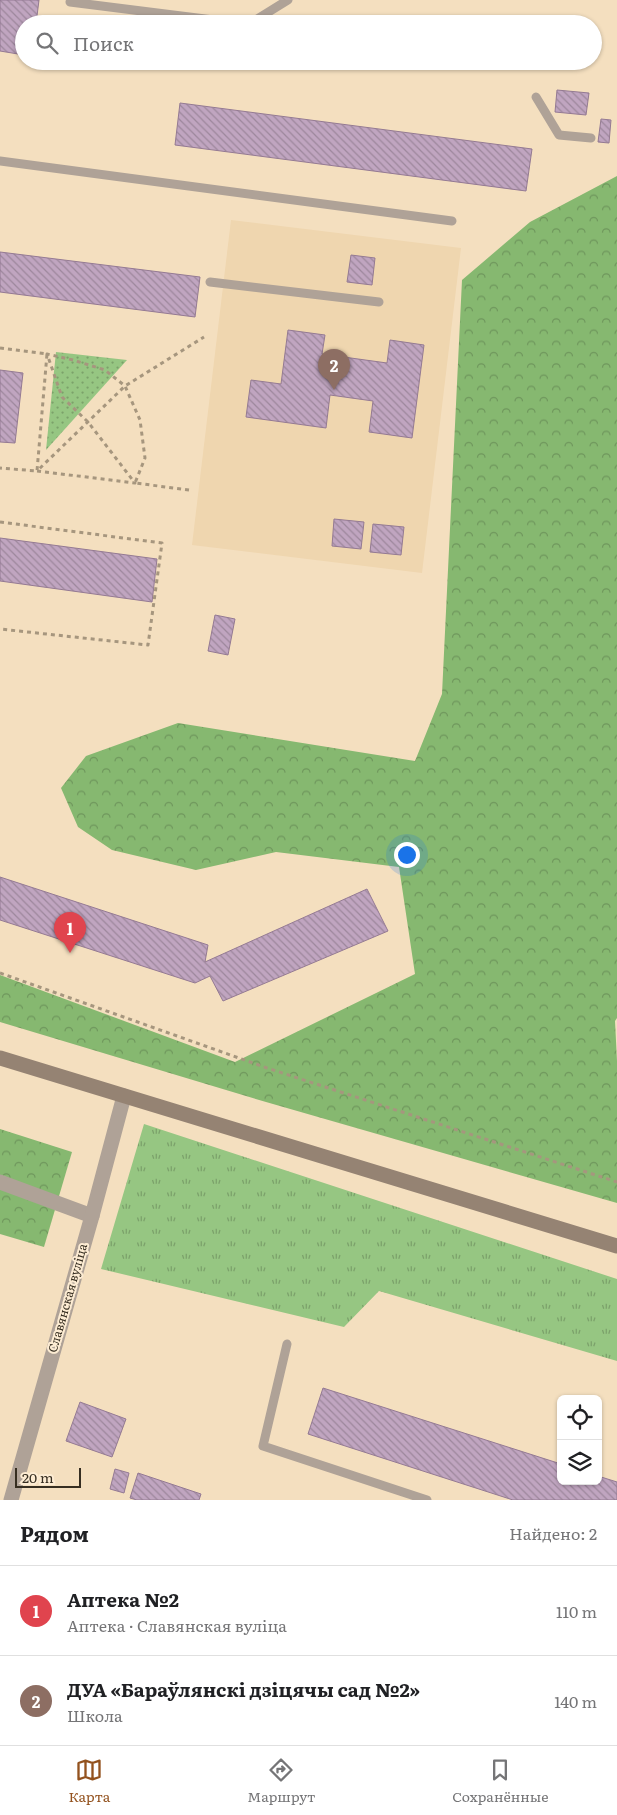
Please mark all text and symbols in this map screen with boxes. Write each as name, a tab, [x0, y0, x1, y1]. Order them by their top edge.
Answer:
search box	[15, 15, 602, 70]
icon: search	[33, 29, 61, 57]
text: Поиск	[73, 29, 134, 57]
pin: 2	[318, 349, 350, 390]
your location	[394, 842, 420, 868]
pin: 1	[54, 912, 86, 953]
street label: Славянская вуліца	[43, 1241, 91, 1354]
map controls	[557, 1395, 602, 1485]
button: locate	[557, 1395, 602, 1440]
button: layers	[557, 1440, 602, 1485]
scale bar	[15, 1465, 81, 1488]
text: 20 m	[22, 1467, 54, 1487]
text: Рядом	[20, 1517, 89, 1548]
text: Найдено: 2	[509, 1521, 597, 1545]
text: Аптека №2	[67, 1585, 179, 1613]
text: 1	[33, 1599, 39, 1623]
text: 110 m	[556, 1599, 597, 1623]
text: Аптека · Славянская вуліца	[67, 1613, 287, 1637]
text: ДУА «Бараўлянскі дзіцячы сад №2»	[67, 1675, 420, 1703]
text: 2	[32, 1689, 40, 1713]
text: 140 m	[554, 1689, 597, 1713]
text: Школа	[67, 1703, 123, 1727]
tab: Карта	[68, 1756, 110, 1806]
tab: Маршрут	[247, 1756, 315, 1806]
tab: Сохранённые	[452, 1756, 549, 1806]

